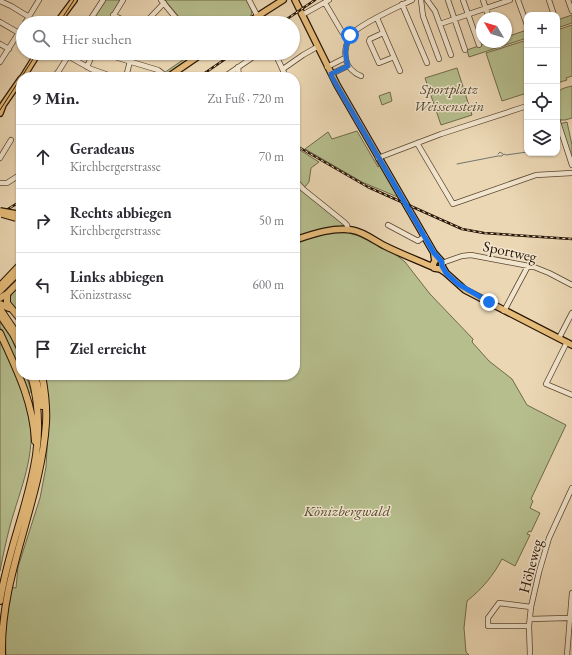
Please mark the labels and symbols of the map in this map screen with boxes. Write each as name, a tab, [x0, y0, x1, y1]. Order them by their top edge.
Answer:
north arrow	[476, 12, 512, 48]
route start	[341, 26, 359, 44]
park label: Sportplatz Weissenstein	[414, 79, 485, 115]
street label: Sportweg	[482, 236, 539, 266]
route end	[480, 293, 498, 311]
park label: Könizbergwald	[303, 501, 391, 520]
street label: Höheweg	[514, 536, 546, 595]

